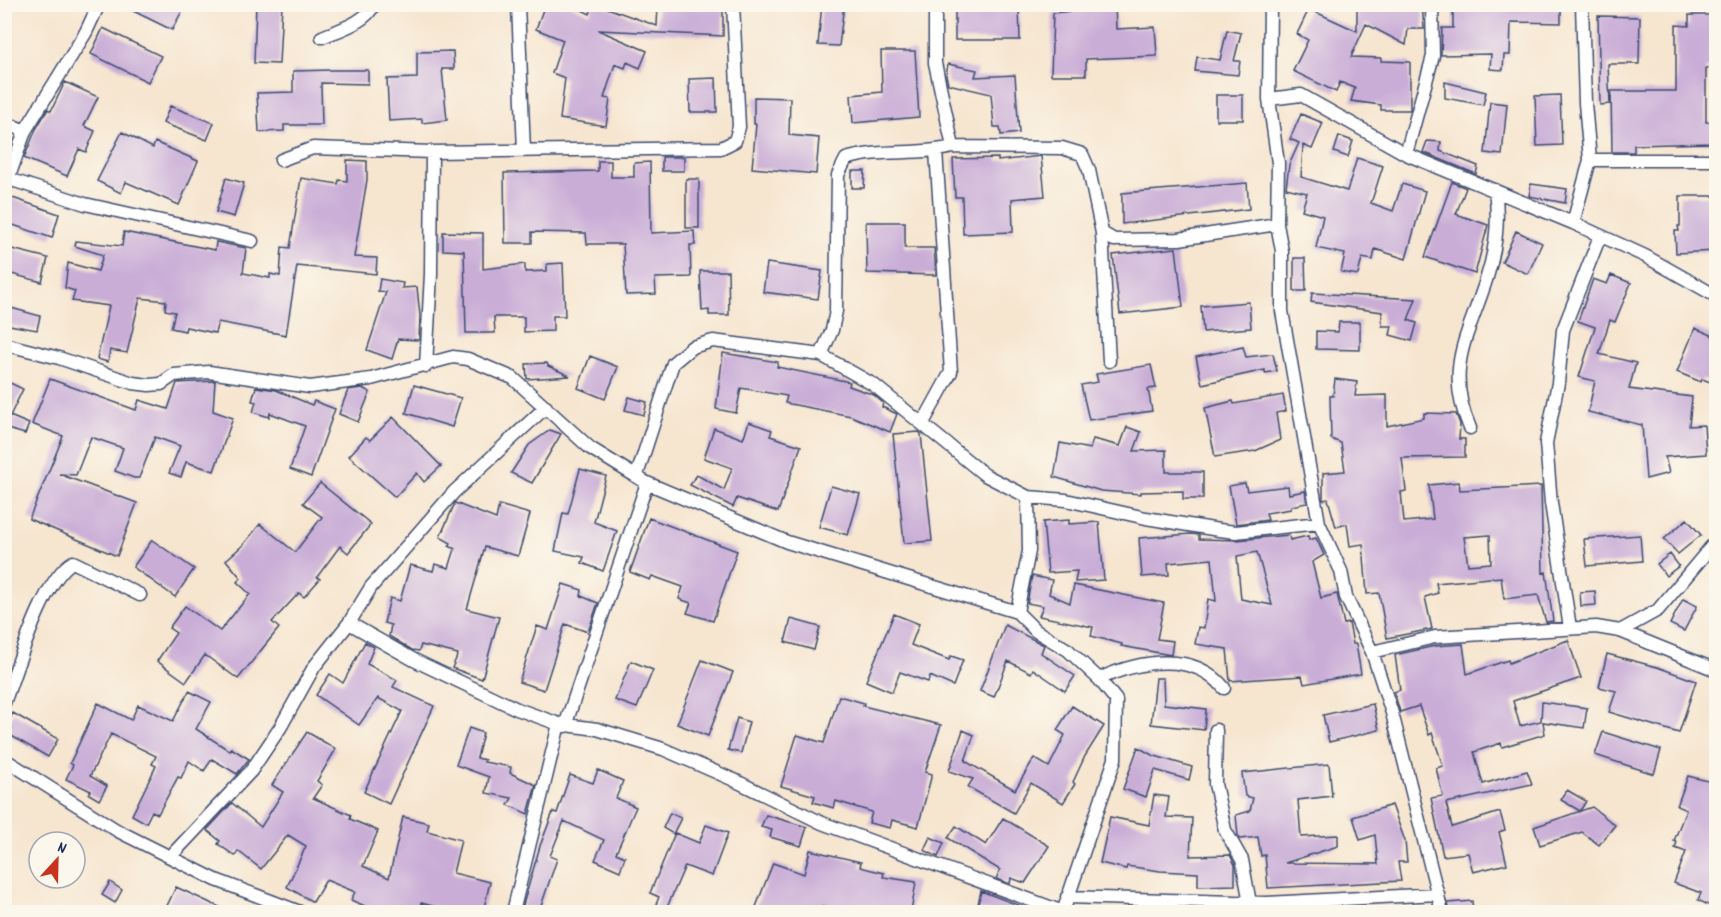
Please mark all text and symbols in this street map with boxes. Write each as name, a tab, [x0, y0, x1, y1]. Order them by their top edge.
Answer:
north arrow	[27, 830, 87, 890]
text: N	[54, 836, 70, 861]

